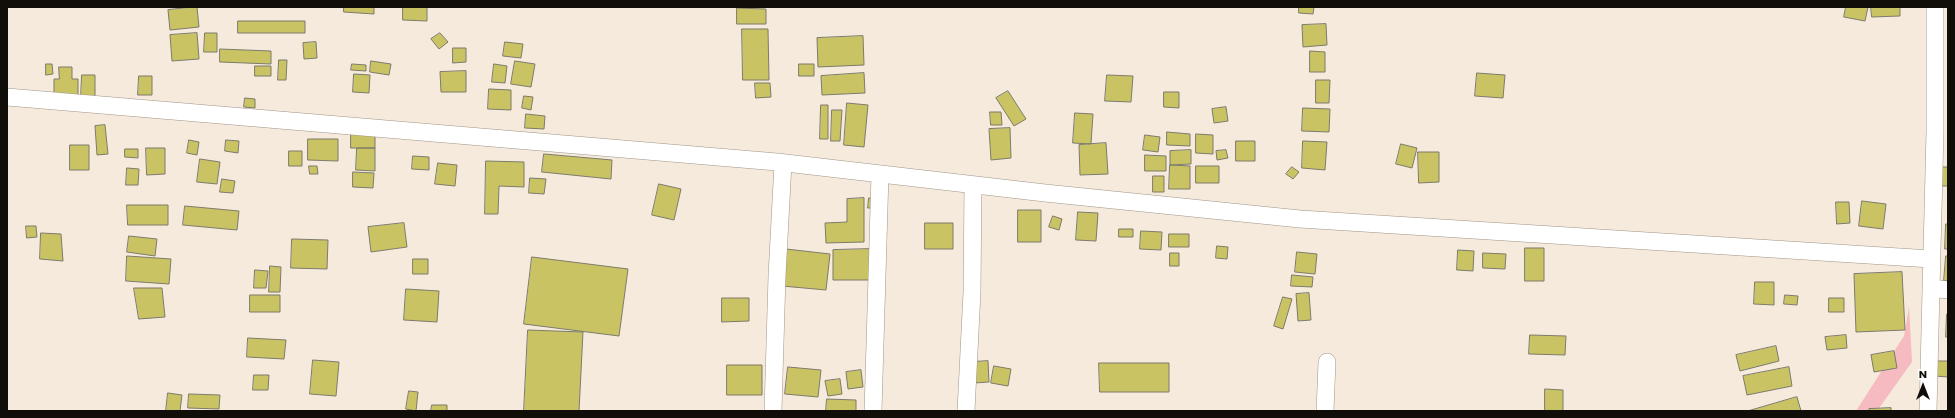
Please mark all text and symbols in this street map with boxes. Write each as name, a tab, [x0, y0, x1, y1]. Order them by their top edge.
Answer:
north arrow	[1903, 366, 1943, 406]
text: N	[1919, 366, 1927, 382]

